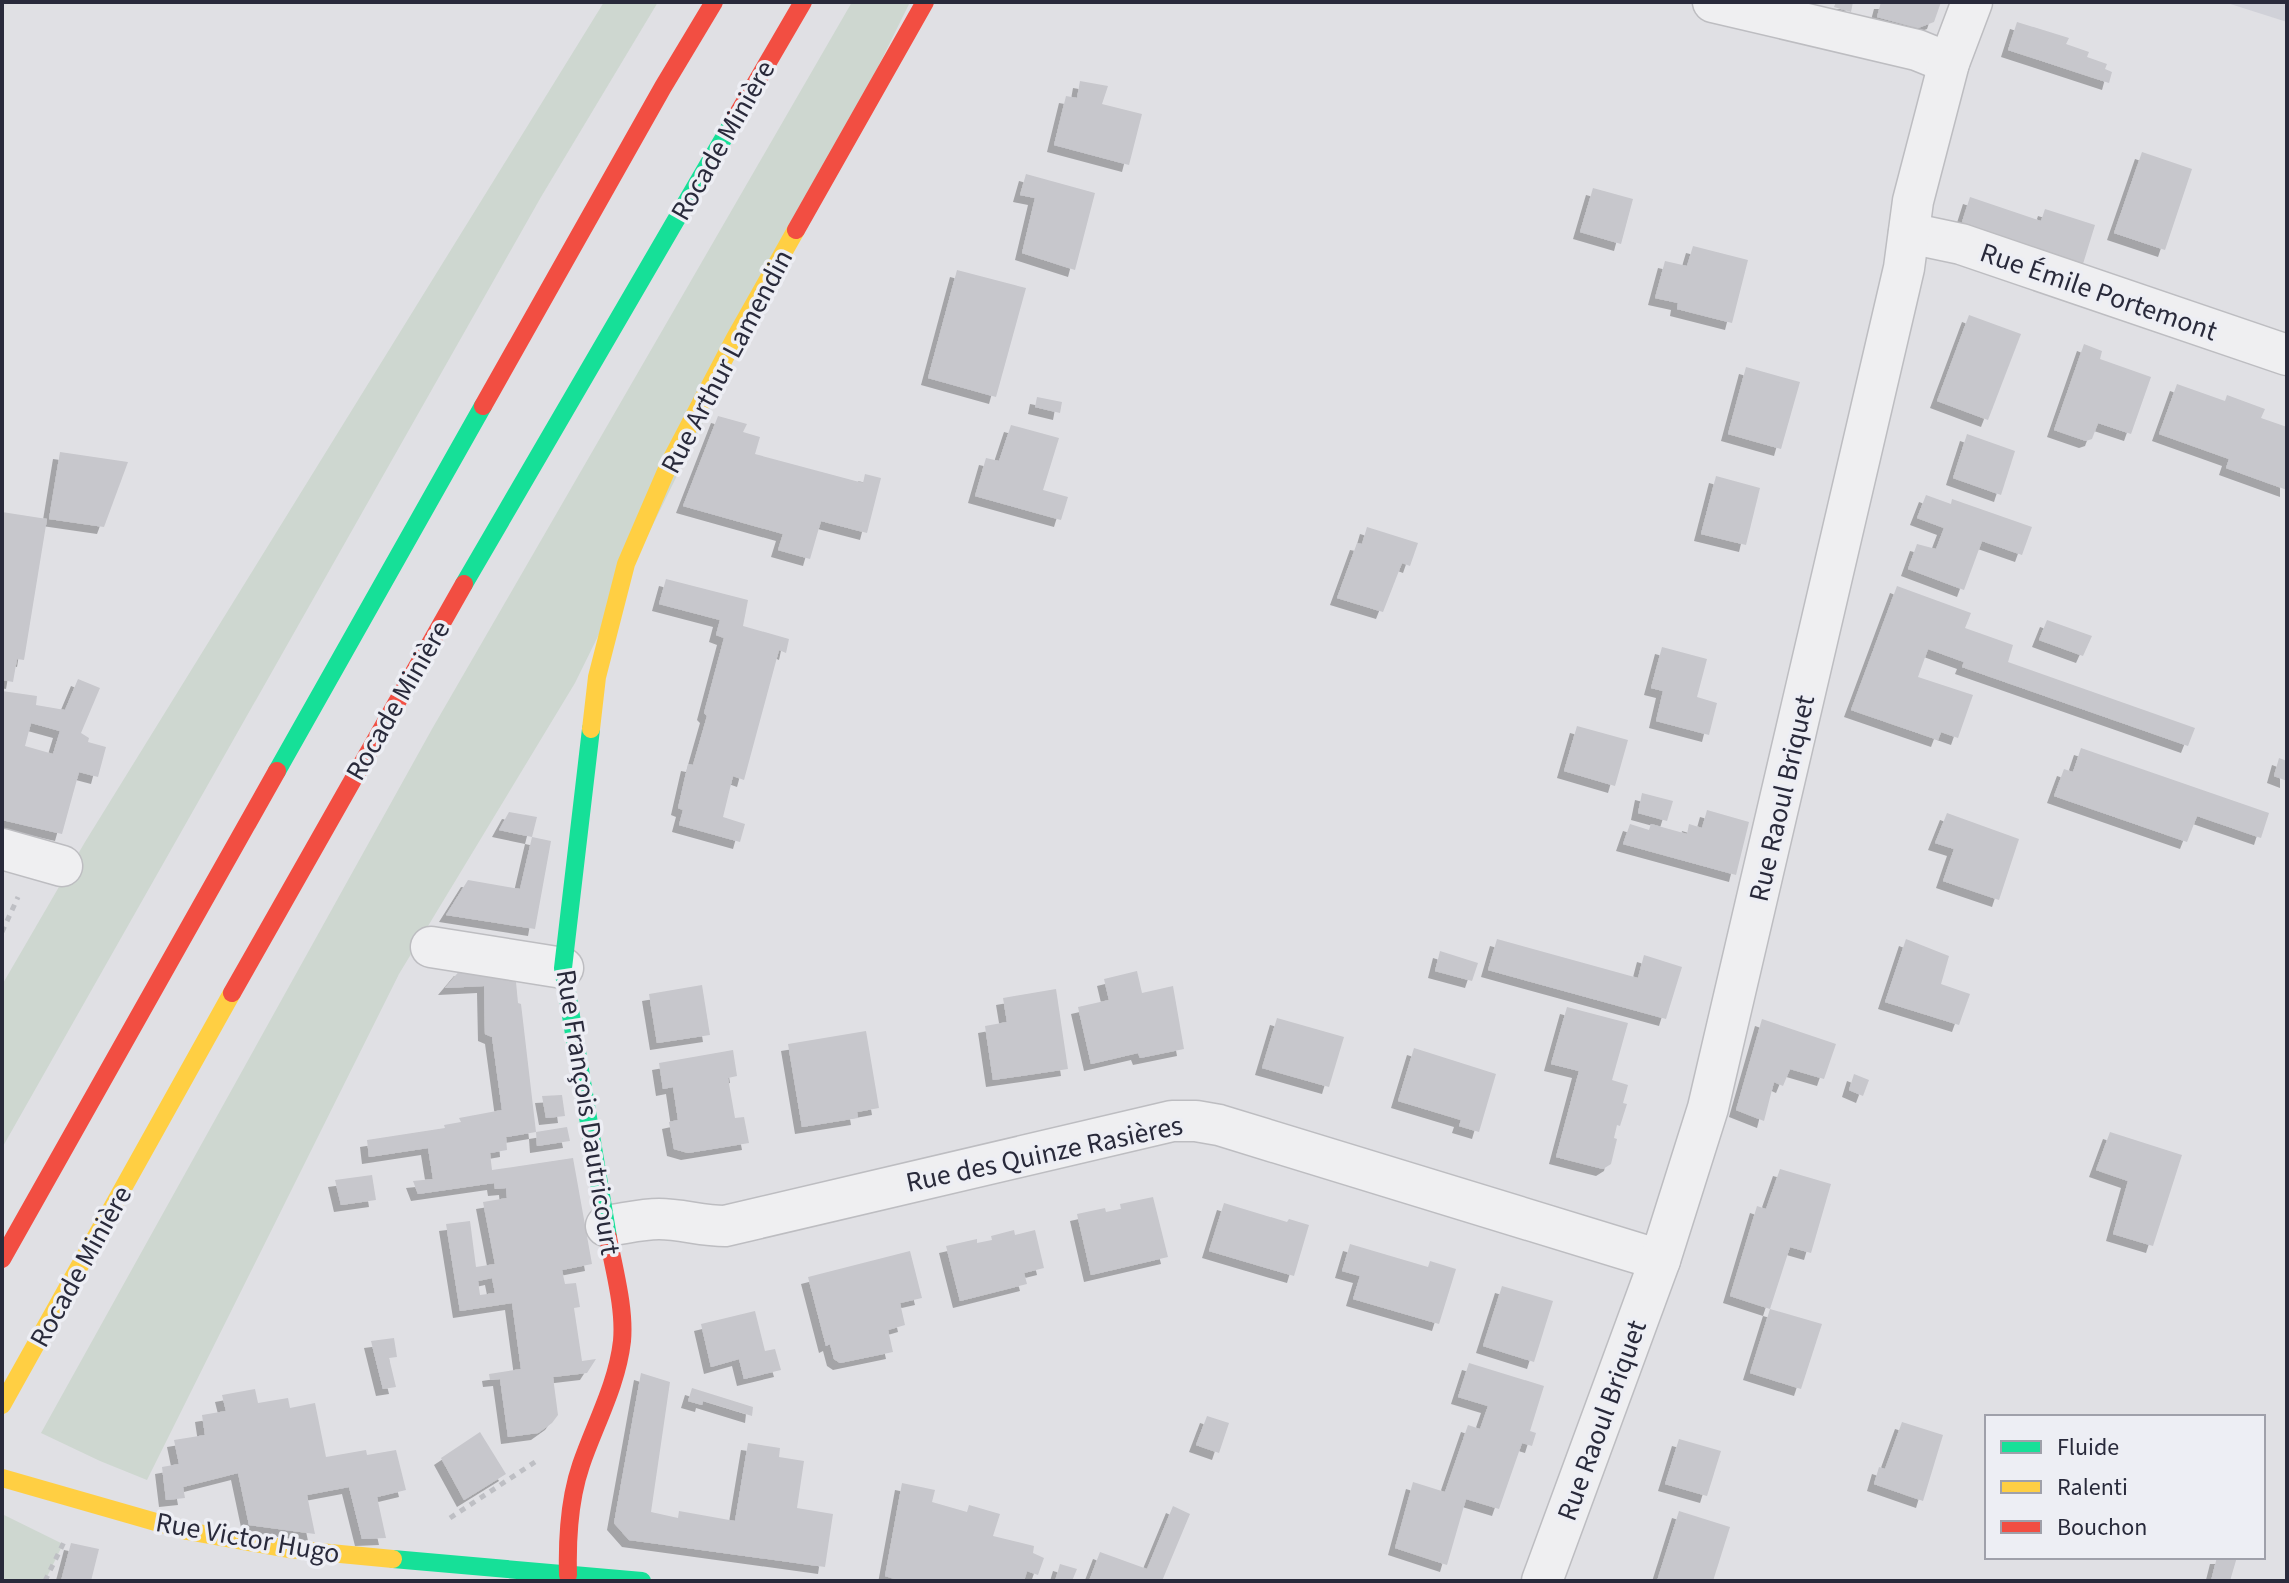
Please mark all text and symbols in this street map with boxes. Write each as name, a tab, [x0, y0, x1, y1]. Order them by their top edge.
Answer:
street label: Rocade Minière	[661, 53, 785, 228]
street label: Rue Émile Portemont	[1975, 233, 2223, 351]
street label: Rue Arthur Lamendin	[651, 242, 803, 481]
street label: Rocade Minière	[336, 613, 460, 788]
street label: Rue Raoul Briquet	[1739, 691, 1825, 905]
street label: Rue François Dautricourt	[546, 967, 630, 1258]
street label: Rue des Quinze Rasières	[902, 1105, 1186, 1203]
street label: Rocade Minière	[20, 1178, 142, 1355]
street label: Rue Raoul Briquet	[1547, 1314, 1657, 1526]
legend	[1985, 1415, 2265, 1559]
text: Fluide	[2057, 1430, 2119, 1465]
text: Ralenti	[2057, 1470, 2128, 1505]
street label: Rue Victor Hugo	[153, 1502, 343, 1574]
text: Bouchon	[2057, 1510, 2147, 1545]

